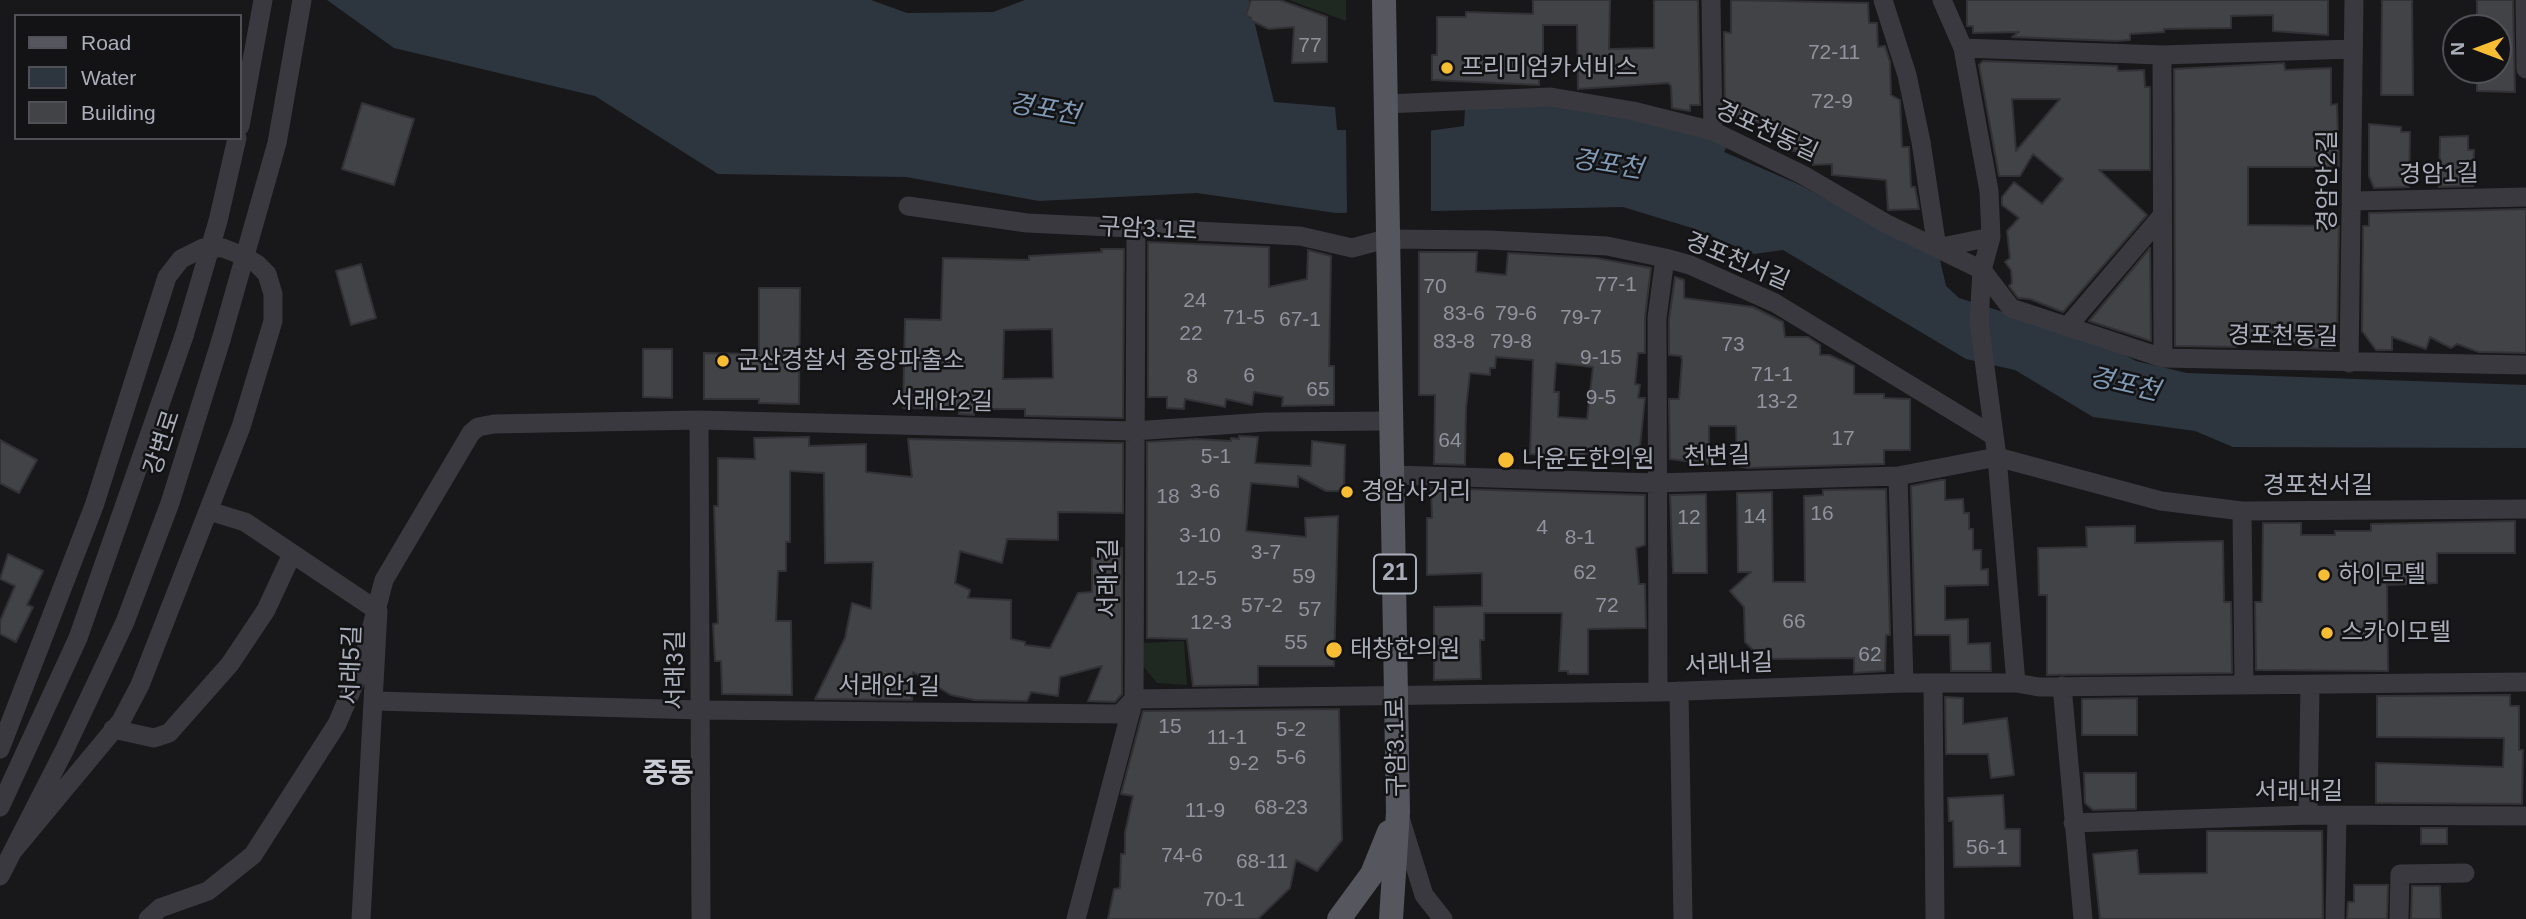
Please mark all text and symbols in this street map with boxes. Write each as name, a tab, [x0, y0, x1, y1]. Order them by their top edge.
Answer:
legend	[14, 14, 242, 140]
north arrow	[2442, 14, 2512, 84]
text: Road	[81, 31, 131, 54]
house number: 77	[1298, 33, 1322, 59]
house number: 72-11	[1808, 40, 1860, 66]
text: N	[2447, 42, 2468, 56]
place label: 프리미엄카서비스	[1461, 54, 1638, 82]
marker: 프리미엄카서비스	[1439, 60, 1455, 76]
text: Water	[81, 66, 136, 89]
water label: 경포천	[1006, 88, 1082, 132]
house number: 72-9	[1811, 89, 1853, 115]
street label: 경포천동길	[1710, 96, 1822, 168]
text: Building	[81, 101, 156, 124]
street label: 경암안2길	[2314, 130, 2342, 232]
water label: 경포천	[1569, 144, 1645, 186]
street label: 경암1길	[2399, 160, 2479, 190]
street label: 구암3.1로	[1098, 213, 1198, 247]
street label: 경포천서길	[1681, 227, 1793, 297]
house number: 77-1	[1595, 272, 1637, 298]
house number: 70	[1423, 274, 1447, 300]
house number: 24	[1183, 288, 1207, 314]
house number: 83-6	[1443, 301, 1485, 327]
house number: 79-6	[1495, 301, 1537, 327]
house number: 71-5	[1223, 305, 1265, 331]
house number: 79-7	[1560, 305, 1602, 331]
house number: 67-1	[1279, 307, 1321, 333]
house number: 22	[1179, 321, 1203, 347]
street label: 경포천동길	[2228, 322, 2338, 352]
house number: 83-8	[1433, 329, 1475, 355]
house number: 79-8	[1490, 329, 1532, 355]
house number: 73	[1721, 332, 1745, 358]
house number: 9-15	[1580, 345, 1622, 371]
place label: 군산경찰서 중앙파출소	[737, 347, 964, 375]
marker: 군산경찰서 중앙파출소	[715, 353, 731, 369]
house number: 71-1	[1751, 362, 1793, 388]
water label: 경포천	[2086, 362, 2162, 408]
house number: 6	[1243, 363, 1255, 389]
house number: 8	[1186, 364, 1198, 390]
house number: 65	[1306, 377, 1330, 403]
house number: 9-5	[1586, 385, 1616, 411]
street label: 서래안2길	[891, 387, 993, 417]
house number: 13-2	[1756, 389, 1798, 415]
street label: 강변로	[139, 407, 187, 479]
house number: 17	[1831, 426, 1855, 452]
house number: 64	[1438, 428, 1462, 454]
street label: 천변길	[1683, 441, 1751, 473]
house number: 5-1	[1201, 444, 1231, 470]
place label: 나윤도한의원	[1522, 446, 1654, 474]
marker: 나윤도한의원	[1496, 450, 1516, 470]
street label: 경포천서길	[2263, 472, 2373, 500]
place label: 경암사거리	[1361, 478, 1471, 506]
house number: 3-6	[1190, 479, 1220, 505]
house number: 18	[1156, 484, 1180, 510]
marker: 경암사거리	[1339, 484, 1355, 500]
house number: 16	[1810, 501, 1834, 527]
house number: 14	[1743, 504, 1767, 530]
house number: 12	[1677, 505, 1701, 531]
house number: 4	[1536, 515, 1548, 541]
house number: 3-10	[1179, 523, 1221, 549]
house number: 8-1	[1565, 525, 1595, 551]
street label: 서래1길	[1095, 538, 1123, 618]
house number: 3-7	[1251, 540, 1281, 566]
road number: 21	[1374, 554, 1416, 594]
house number: 62	[1573, 560, 1597, 586]
place label: 하이모텔	[2338, 561, 2426, 589]
house number: 59	[1292, 564, 1316, 590]
house number: 12-5	[1175, 566, 1217, 592]
marker: 하이모텔	[2316, 567, 2332, 583]
house number: 57-2	[1241, 593, 1283, 619]
house number: 72	[1595, 593, 1619, 619]
house number: 57	[1298, 597, 1322, 623]
house number: 66	[1782, 609, 1806, 635]
house number: 12-3	[1190, 610, 1232, 636]
place label: 스카이모텔	[2341, 619, 2451, 647]
street label: 서래5길	[336, 625, 368, 705]
marker: 스카이모텔	[2319, 625, 2335, 641]
street label: 서래3길	[662, 630, 690, 710]
house number: 55	[1284, 630, 1308, 656]
place label: 태창한의원	[1350, 636, 1460, 664]
marker: 태창한의원	[1324, 640, 1344, 660]
house number: 62	[1858, 642, 1882, 668]
street label: 서래내길	[1684, 649, 1774, 681]
street label: 서래안1길	[838, 672, 940, 702]
street label: 구암3.1로	[1382, 697, 1412, 797]
house number: 15	[1158, 714, 1182, 740]
house number: 5-2	[1276, 717, 1306, 743]
house number: 11-1	[1207, 725, 1247, 751]
house number: 5-6	[1276, 745, 1306, 771]
house number: 9-2	[1229, 751, 1259, 777]
district label: 중동	[642, 757, 694, 791]
street label: 서래내길	[2255, 778, 2343, 806]
house number: 68-23	[1254, 795, 1308, 821]
house number: 11-9	[1185, 798, 1225, 824]
house number: 56-1	[1966, 835, 2008, 861]
house number: 74-6	[1161, 843, 1203, 869]
house number: 68-11	[1236, 849, 1288, 875]
house number: 70-1	[1203, 887, 1245, 913]

